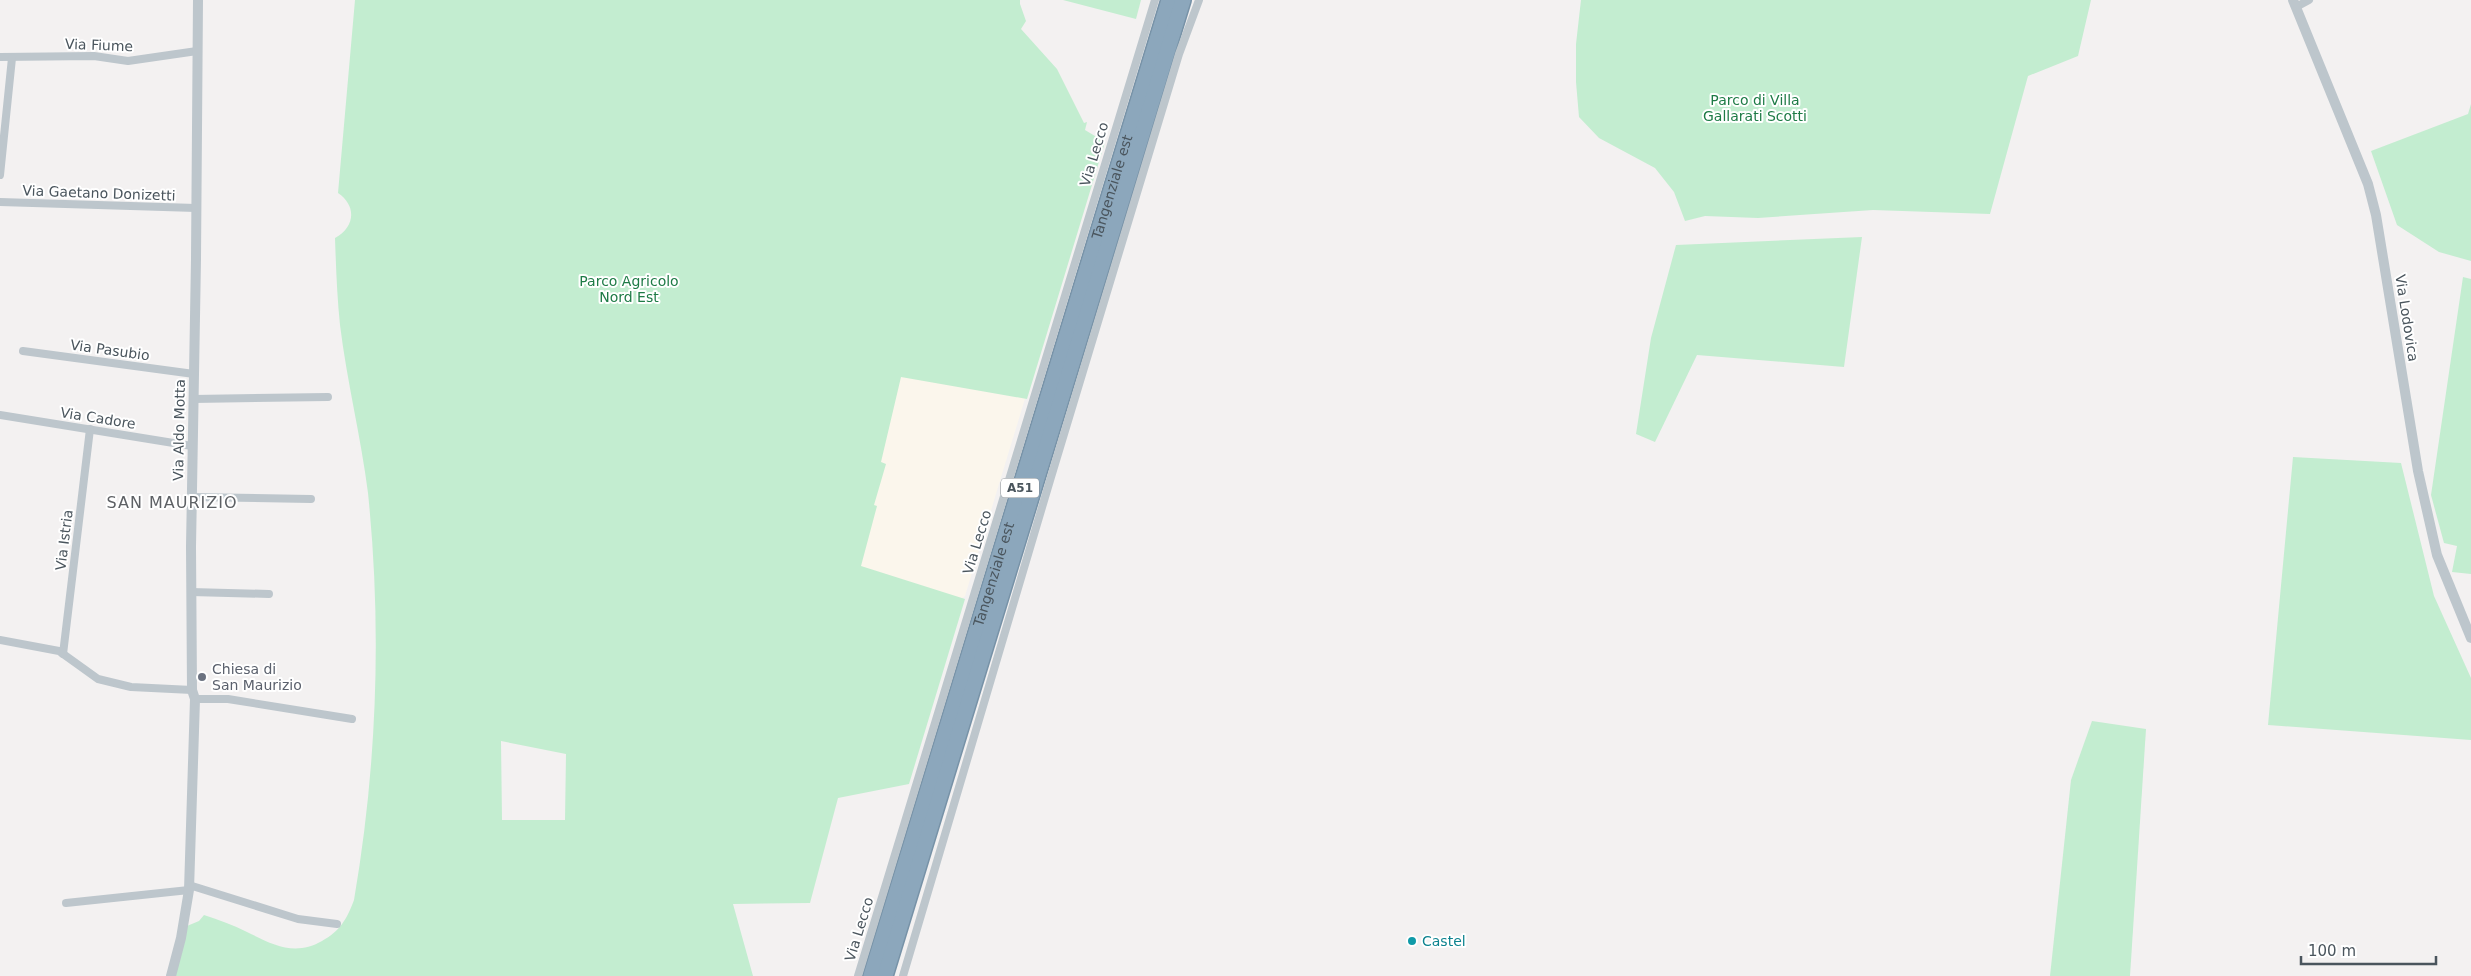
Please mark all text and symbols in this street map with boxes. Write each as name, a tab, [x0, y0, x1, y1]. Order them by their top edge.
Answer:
street label: Via Fiume	[65, 36, 133, 54]
park label: Parco di Villa Gallarati Scotti	[1703, 92, 1807, 124]
street label: Via Lecco	[1077, 120, 1111, 188]
street label: Tangenziale est	[1088, 132, 1136, 242]
street label: Via Gaetano Donizetti	[22, 182, 176, 204]
park label: Parco Agricolo Nord Est	[579, 273, 679, 305]
street label: Via Lodovica	[2392, 273, 2422, 363]
street label: Via Pasubio	[69, 337, 151, 363]
street label: Via Aldo Motta	[170, 379, 188, 481]
street label: Via Cadore	[59, 404, 137, 432]
road number: A51	[1001, 478, 1039, 498]
district label: SAN MAURIZIO	[106, 493, 238, 512]
street label: Via Lecco	[960, 508, 994, 576]
street label: Via Istria	[52, 509, 76, 571]
street label: Tangenziale est	[970, 520, 1017, 629]
place label: Chiesa di San Maurizio	[212, 661, 302, 693]
marker: Chiesa di San Maurizio	[196, 671, 208, 683]
street label: Via Lecco	[842, 895, 876, 963]
place label: Castel	[1422, 933, 1466, 949]
scale bar	[2301, 934, 2436, 966]
marker: Castel	[1406, 935, 1418, 947]
text: 100 m	[2308, 942, 2356, 960]

